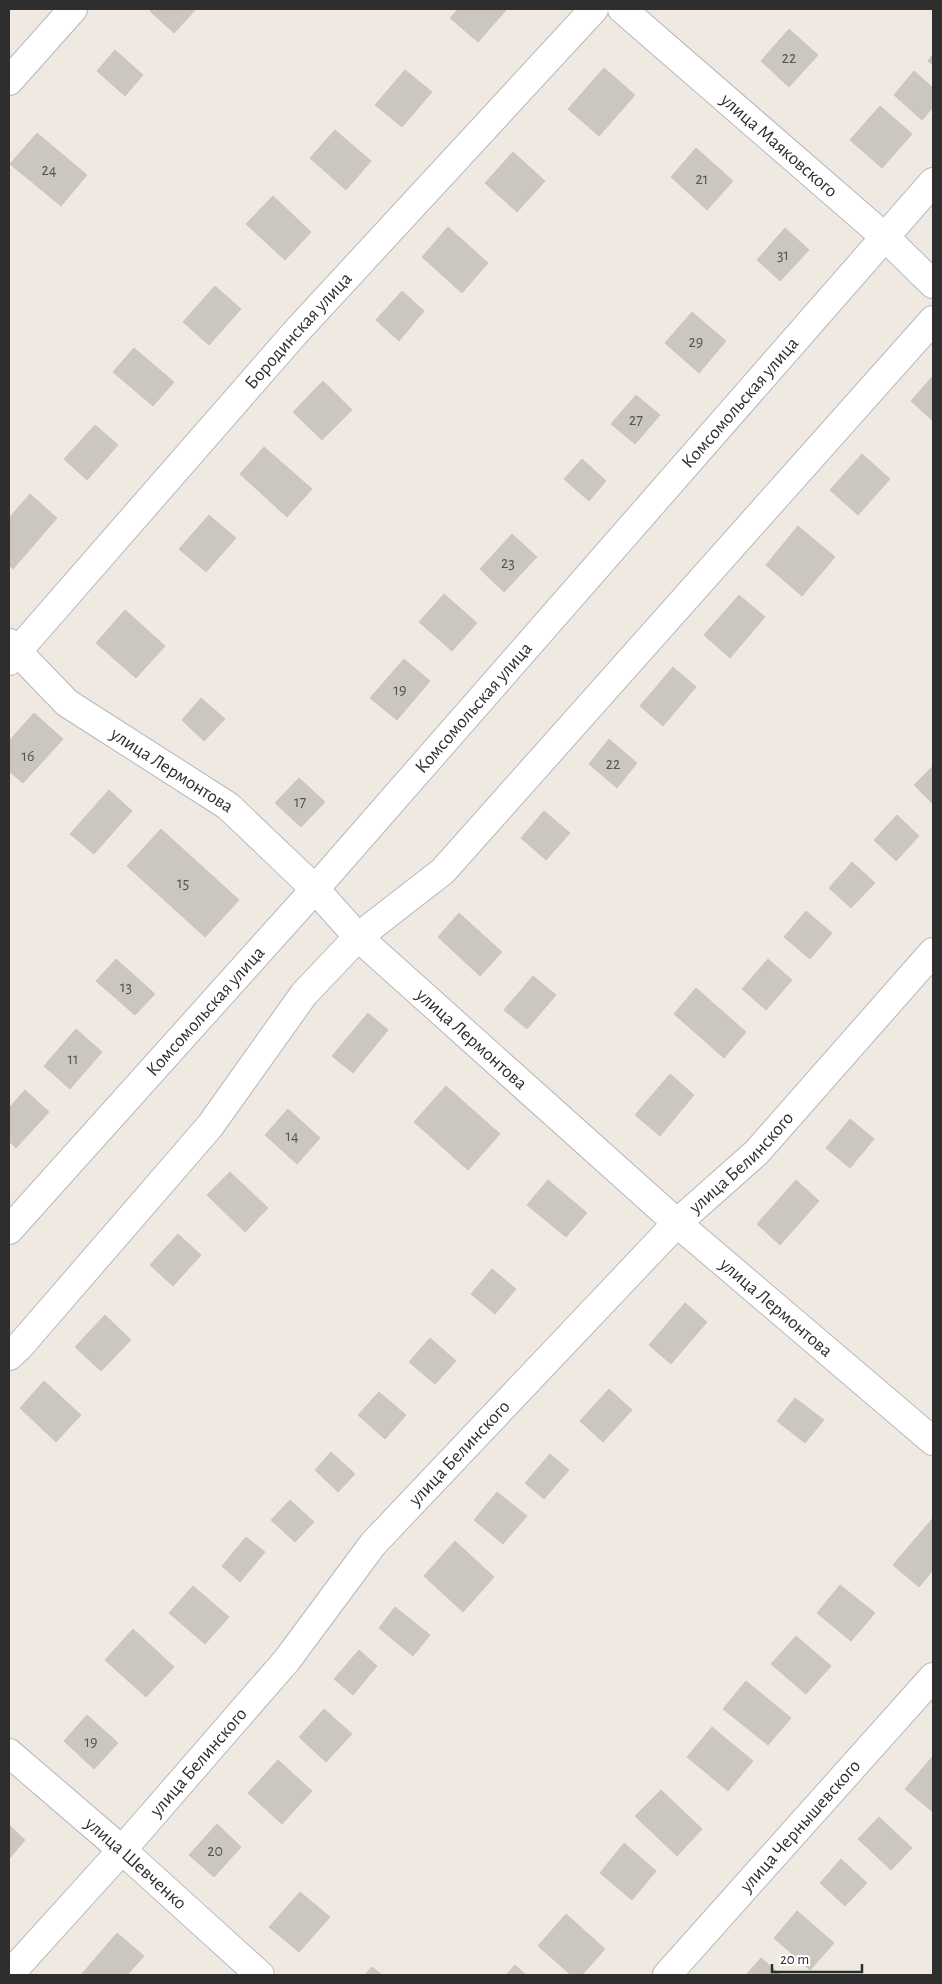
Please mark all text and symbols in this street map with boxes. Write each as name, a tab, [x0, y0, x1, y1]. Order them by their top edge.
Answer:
house number: 22	[782, 50, 796, 66]
street label: улица Маяковского	[716, 89, 841, 201]
house number: 24	[42, 162, 57, 178]
house number: 21	[696, 171, 708, 187]
house number: 31	[777, 247, 789, 263]
street label: Бородинская улица	[241, 268, 356, 393]
street label: Комсомольская улица	[678, 333, 802, 472]
house number: 29	[689, 334, 703, 350]
house number: 27	[629, 412, 643, 428]
house number: 23	[501, 555, 515, 571]
street label: Комсомольская улица	[411, 638, 536, 777]
house number: 19	[393, 682, 407, 698]
street label: улица Лермонтова	[106, 723, 237, 816]
house number: 16	[21, 748, 35, 764]
house number: 22	[606, 756, 620, 772]
house number: 17	[294, 794, 306, 810]
house number: 15	[177, 875, 189, 891]
street label: Комсомольская улица	[142, 942, 268, 1080]
house number: 13	[120, 979, 132, 995]
street label: улица Лермонтова	[412, 984, 531, 1093]
house number: 11	[67, 1051, 79, 1067]
street label: улица Белинского	[685, 1108, 797, 1218]
house number: 14	[285, 1128, 299, 1144]
street label: улица Лермонтова	[715, 1254, 836, 1361]
street label: улица Белинского	[405, 1397, 513, 1510]
street label: улица Белинского	[146, 1704, 251, 1821]
house number: 19	[84, 1734, 98, 1750]
street label: улица Чернышевского	[736, 1756, 864, 1896]
street label: улица Шевченко	[81, 1813, 190, 1913]
house number: 20	[207, 1843, 223, 1859]
scale bar	[772, 1942, 862, 1974]
text: 20 m	[780, 1952, 809, 1967]

